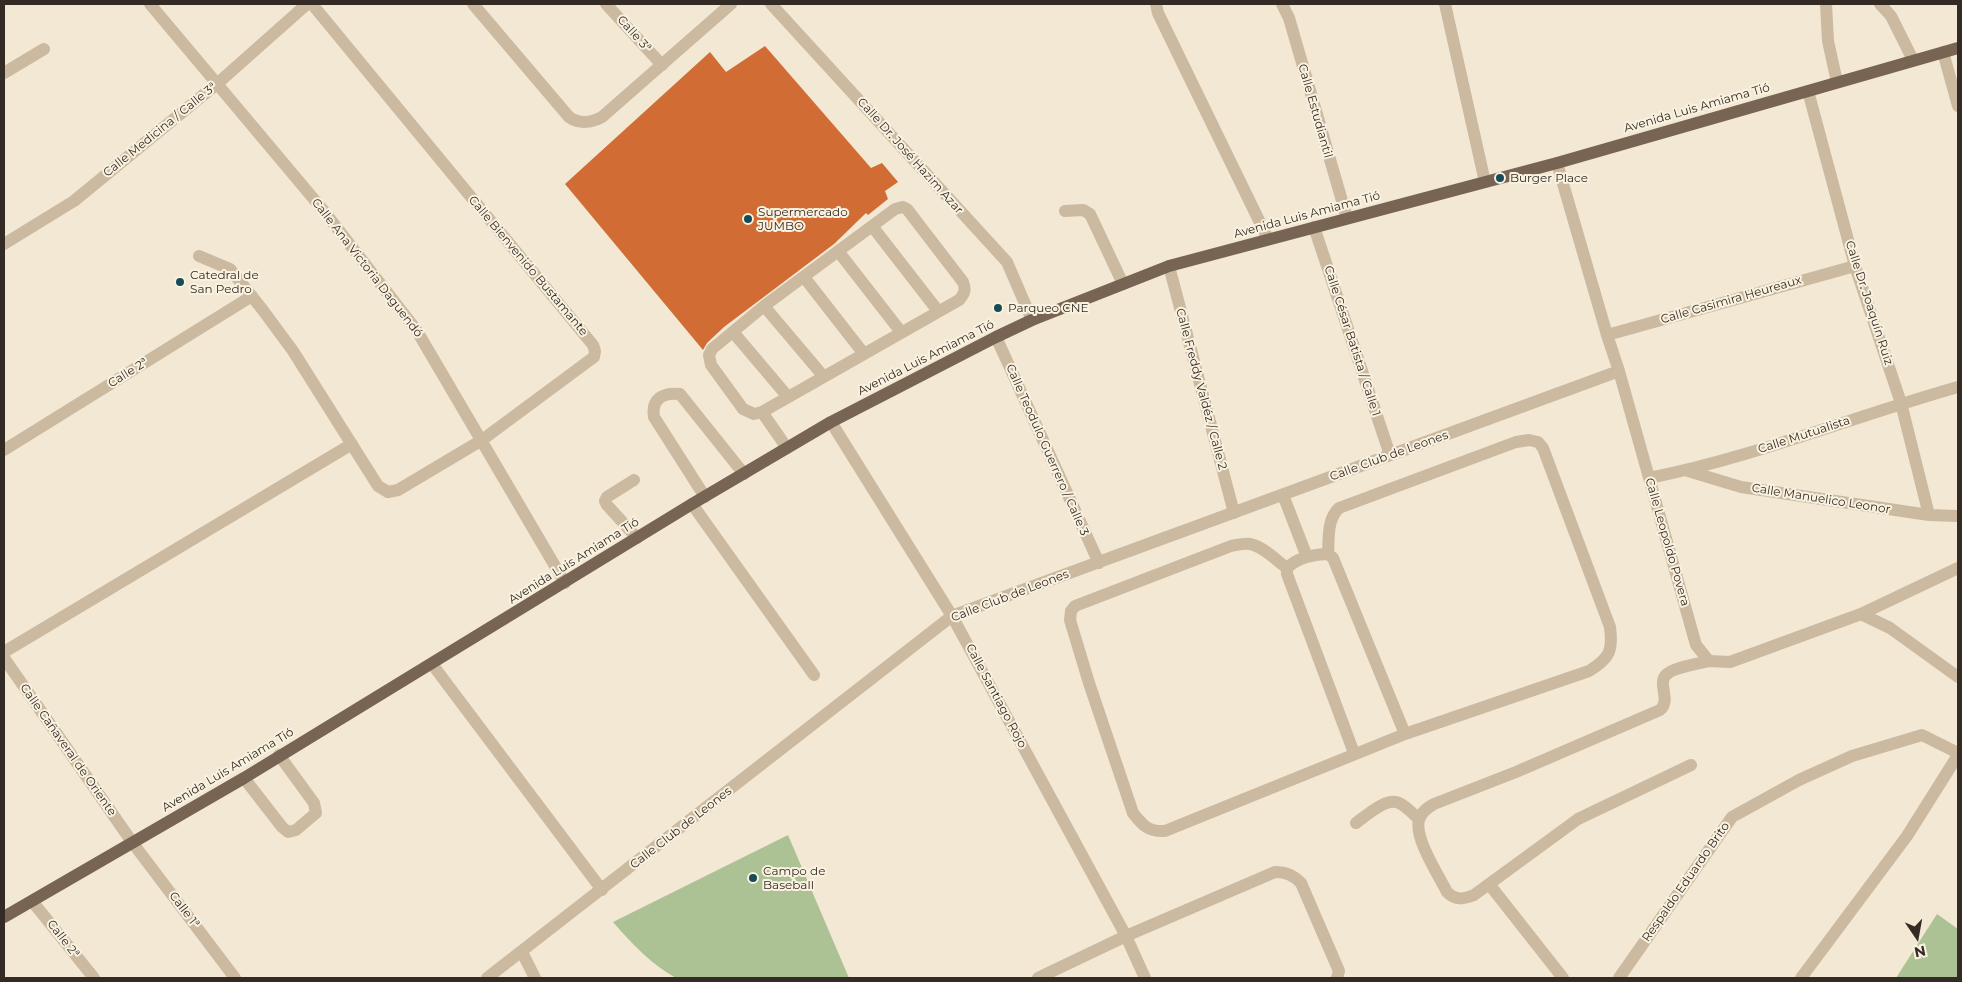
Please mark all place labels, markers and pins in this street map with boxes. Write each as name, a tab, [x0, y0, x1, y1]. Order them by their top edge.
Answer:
place label: Burger Place	[1510, 171, 1588, 185]
marker: Burger Place	[1494, 172, 1506, 184]
place label: Supermercado JUMBO	[758, 205, 848, 233]
marker: Supermercado JUMBO	[742, 213, 754, 225]
place label: Catedral de San Pedro	[190, 268, 259, 296]
marker: Catedral de San Pedro	[174, 276, 186, 288]
place label: Parqueo CNE	[1008, 301, 1089, 315]
marker: Parqueo CNE	[992, 302, 1004, 314]
place label: Campo de Baseball	[763, 864, 825, 892]
marker: Campo de Baseball	[747, 872, 759, 884]

